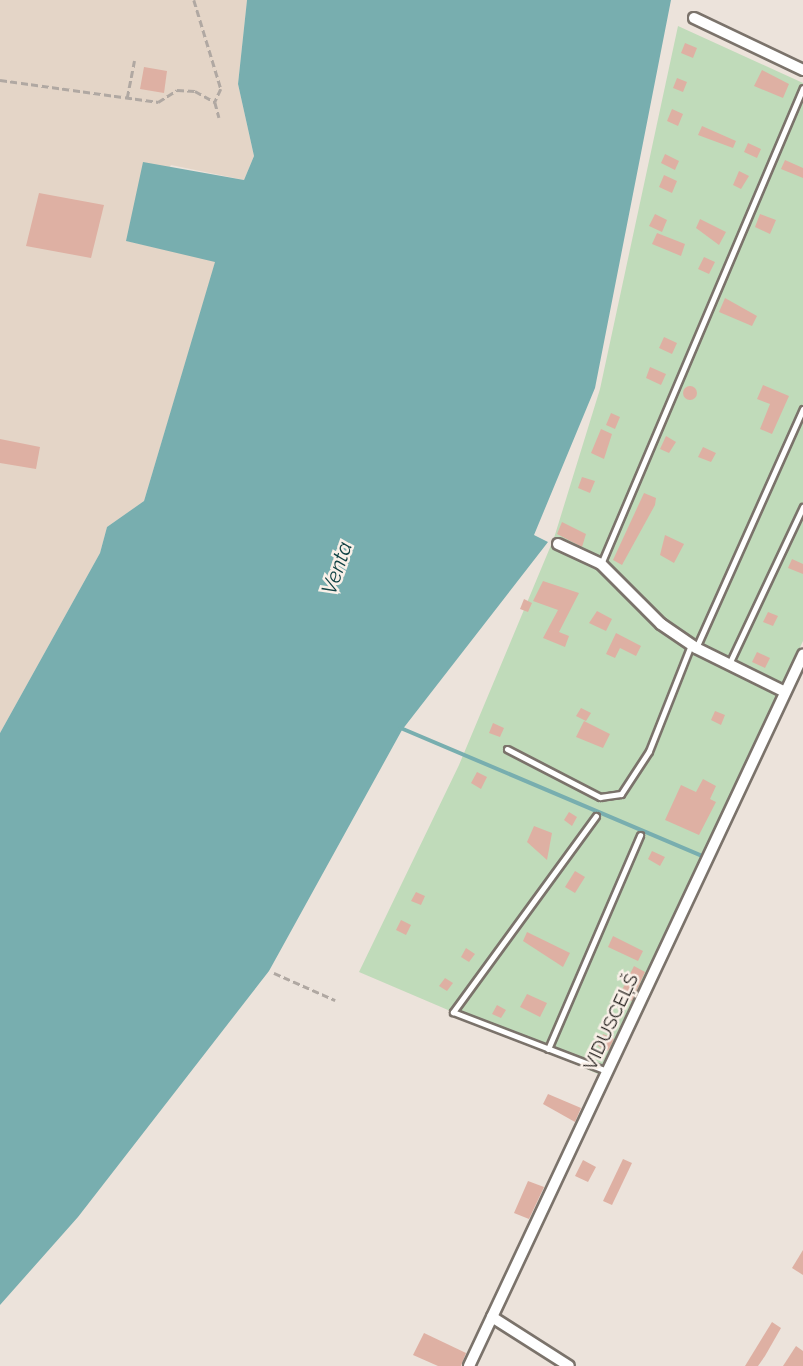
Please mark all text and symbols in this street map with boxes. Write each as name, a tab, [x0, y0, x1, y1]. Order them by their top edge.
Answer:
water label: Venta	[316, 538, 358, 598]
street label: VIDUSCEĻŠ	[579, 970, 643, 1074]

